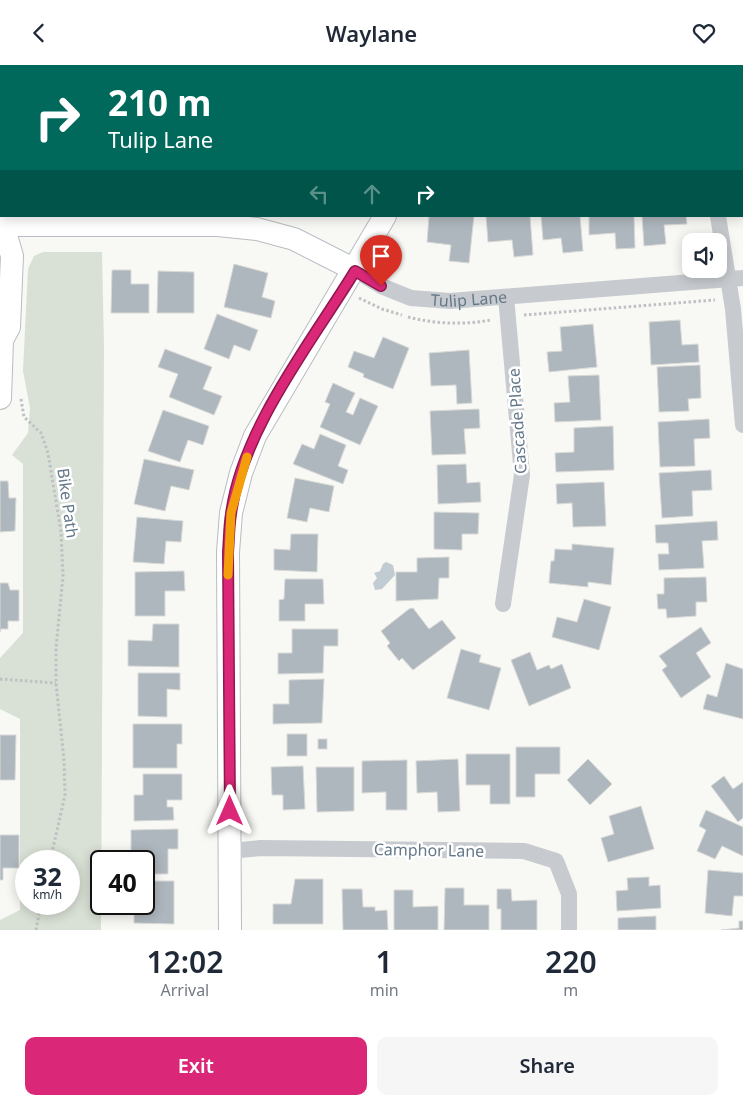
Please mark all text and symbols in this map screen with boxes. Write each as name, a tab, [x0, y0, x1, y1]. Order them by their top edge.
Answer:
text: Waylane	[326, 18, 417, 48]
icon: back	[25, 19, 53, 47]
icon: heart	[690, 19, 718, 47]
text: 210 m	[108, 79, 211, 126]
icon: right	[25, 85, 90, 150]
text: Tulip Lane	[108, 124, 213, 154]
icon: left	[305, 180, 333, 208]
icon: ahead	[358, 180, 386, 208]
icon: right	[411, 180, 439, 208]
map controls	[682, 233, 727, 278]
button: sound	[682, 233, 727, 278]
pin	[360, 235, 402, 286]
icon: arrive	[367, 242, 395, 270]
street label: Tulip Lane	[430, 286, 508, 312]
street label: Cascade Place	[502, 367, 532, 475]
street label: Bike Path	[52, 467, 84, 539]
position arrow	[203, 784, 255, 836]
street label: Camphor Lane	[374, 838, 484, 862]
speed limit sign: 40	[90, 850, 155, 915]
text: 32	[33, 859, 62, 893]
text: km/h	[33, 886, 62, 903]
text: 12:02	[146, 941, 223, 982]
text: 1	[376, 941, 393, 982]
text: 220	[545, 941, 597, 982]
text: Arrival	[160, 979, 209, 1001]
text: min	[370, 979, 399, 1001]
text: m	[563, 979, 578, 1001]
button: Exit	[25, 1037, 367, 1095]
button: Share	[377, 1037, 718, 1095]

